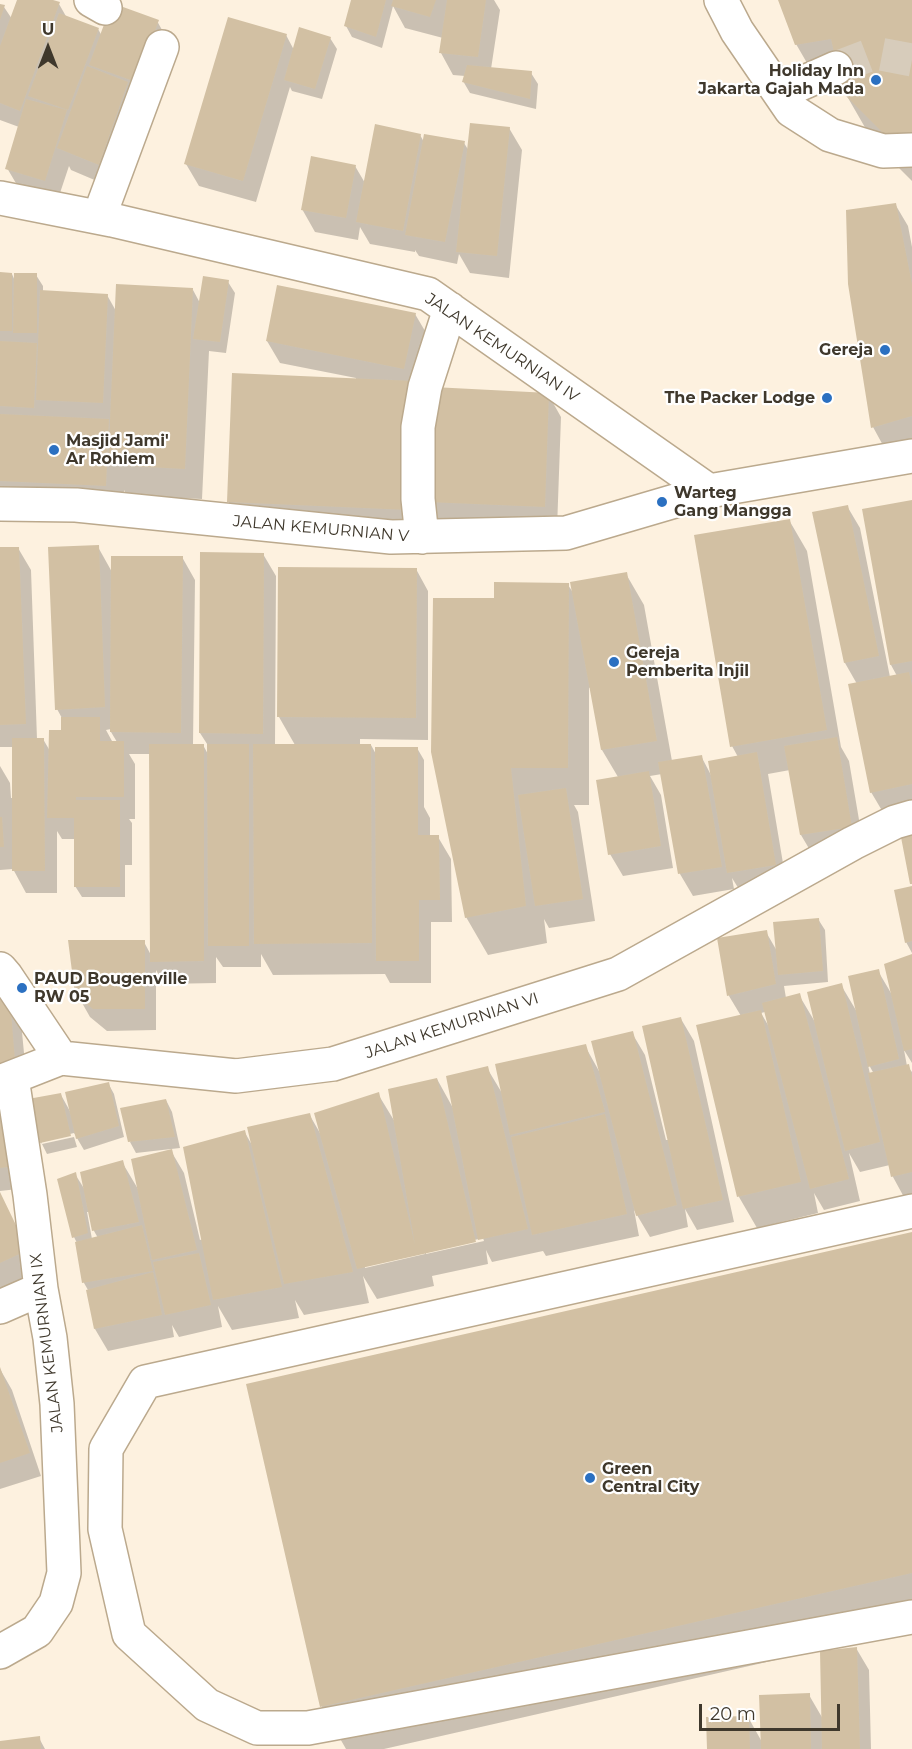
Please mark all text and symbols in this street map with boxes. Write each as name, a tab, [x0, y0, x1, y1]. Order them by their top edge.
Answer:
north arrow	[18, 18, 78, 78]
text: U	[42, 20, 54, 39]
place label: Holiday Inn Jakarta Gajah Mada	[698, 61, 864, 99]
marker: Holiday Inn Jakarta Gajah Mada	[869, 73, 883, 87]
street label: JALAN KEMURNIAN IV	[422, 289, 582, 407]
place label: Gereja	[819, 340, 873, 360]
marker: Gereja	[878, 343, 892, 357]
place label: The Packer Lodge	[664, 388, 815, 408]
marker: The Packer Lodge	[820, 391, 834, 405]
place label: Masjid Jami' Ar Rohiem	[66, 431, 169, 469]
marker: Masjid Jami' Ar Rohiem	[47, 443, 61, 457]
place label: Warteg Gang Mangga	[674, 483, 792, 521]
marker: Warteg Gang Mangga	[655, 495, 669, 509]
street label: JALAN KEMURNIAN V	[232, 512, 410, 546]
place label: Gereja Pemberita Injil	[626, 643, 749, 681]
marker: Gereja Pemberita Injil	[607, 655, 621, 669]
place label: PAUD Bougenville RW 05	[34, 969, 187, 1007]
marker: PAUD Bougenville RW 05	[15, 981, 29, 995]
street label: JALAN KEMURNIAN VI	[363, 989, 541, 1063]
street label: JALAN KEMURNIAN IX	[26, 1252, 68, 1434]
place label: Green Central City	[602, 1459, 699, 1497]
marker: Green Central City	[583, 1471, 597, 1485]
scale bar	[702, 1692, 843, 1730]
text: 20 m	[710, 1703, 756, 1725]

